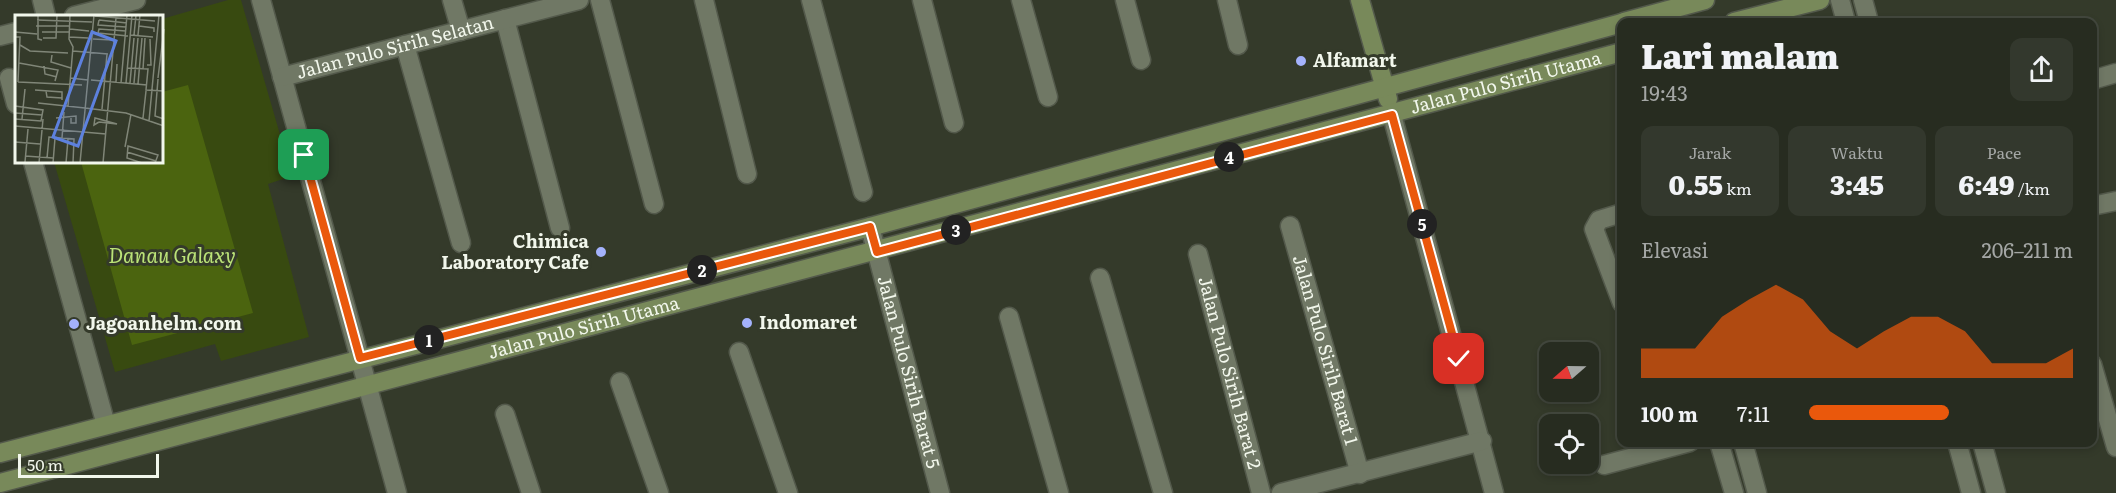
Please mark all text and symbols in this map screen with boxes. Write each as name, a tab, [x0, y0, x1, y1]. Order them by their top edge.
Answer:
street label: Jalan Pulo Sirih Selatan	[293, 8, 497, 85]
inset map	[15, 15, 164, 164]
text: Lari malam	[1641, 30, 1839, 79]
button: share	[2010, 38, 2073, 101]
street label: Jalan Pulo Sirih Utama	[1407, 43, 1604, 120]
place label: Alfamart	[1313, 46, 1397, 73]
marker: Alfamart	[1294, 54, 1308, 68]
text: 19:43	[1641, 77, 1688, 107]
pin	[278, 129, 329, 180]
icon: arrive	[287, 138, 320, 171]
text: Jarak	[1689, 140, 1731, 164]
text: Waktu	[1831, 140, 1883, 164]
text: Pace	[1987, 140, 2021, 164]
pin: 4	[1214, 142, 1244, 172]
text: 4	[1224, 145, 1234, 169]
text: 0.55	[1669, 164, 1723, 203]
text: 3:45	[1830, 164, 1884, 203]
text: 6:49	[1958, 164, 2015, 203]
text: km	[1723, 176, 1751, 200]
text: /km	[2015, 176, 2050, 200]
pin: 5	[1407, 209, 1437, 239]
text: 5	[1418, 212, 1426, 236]
pin: 3	[941, 215, 971, 245]
text: 3	[952, 218, 960, 242]
place label: Chimica Laboratory Cafe	[441, 227, 590, 275]
text: Elevasi	[1641, 234, 1708, 264]
text: 206–211 m	[1982, 234, 2073, 264]
water label: Danau Galaxy	[108, 239, 236, 269]
marker: Chimica Laboratory Cafe	[594, 245, 608, 259]
street label: Jalan Pulo Sirih Barat 1	[1287, 251, 1366, 448]
pin: 2	[687, 255, 717, 285]
text: 2	[698, 258, 706, 282]
street label: Jalan Pulo Sirih Barat 5	[871, 272, 948, 471]
street label: Jalan Pulo Sirih Barat 2	[1192, 273, 1269, 472]
street label: Jalan Pulo Sirih Utama	[485, 288, 682, 365]
place label: Indomaret	[759, 308, 857, 335]
place label: Jagoanhelm.com	[86, 309, 242, 336]
marker: Indomaret	[740, 316, 754, 330]
marker: Jagoanhelm.com	[67, 317, 81, 331]
pin: 1	[414, 325, 444, 355]
text: 1	[426, 328, 432, 352]
pin	[1433, 333, 1484, 384]
icon: check	[1442, 342, 1475, 375]
north arrow	[1539, 342, 1599, 402]
map controls	[1539, 342, 1599, 474]
text: 100 m	[1641, 398, 1698, 428]
text: 7:11	[1737, 398, 1770, 428]
button: locate	[1539, 414, 1599, 474]
scale bar	[18, 451, 159, 478]
text: 50 m	[27, 452, 63, 476]

